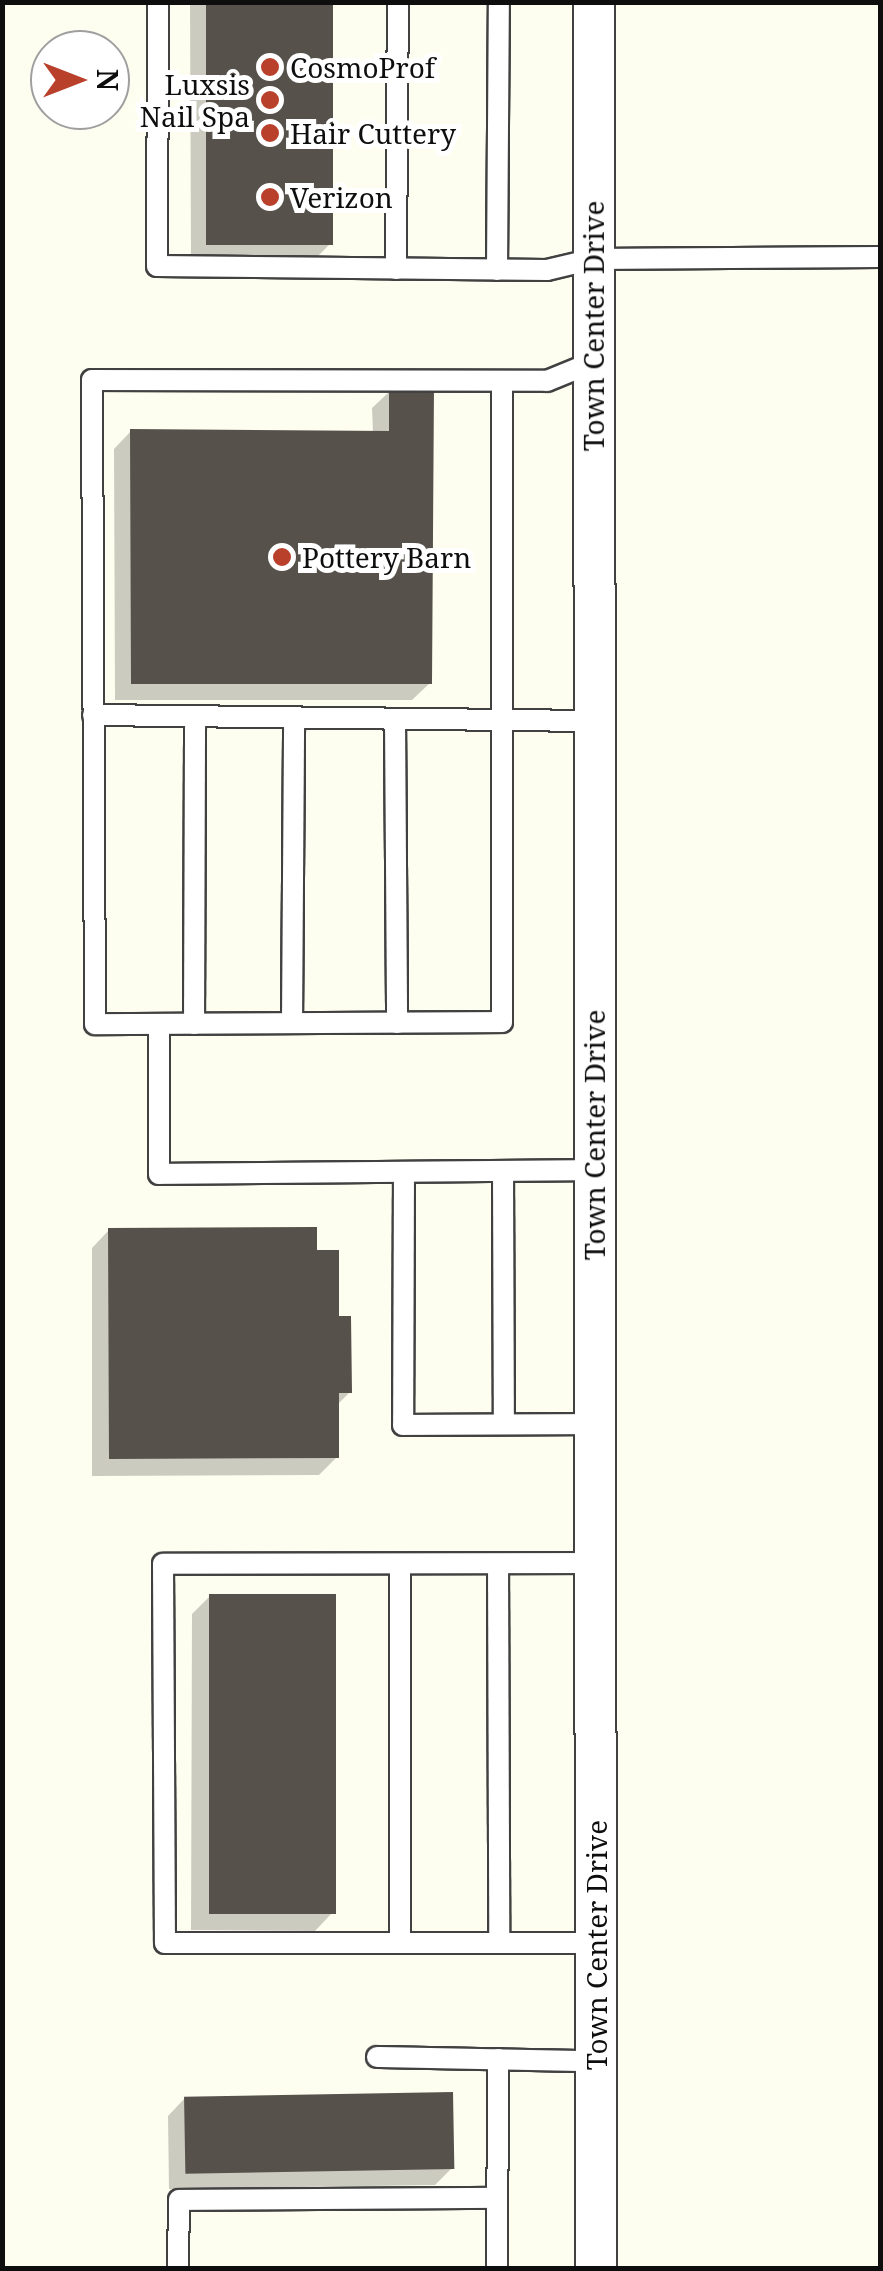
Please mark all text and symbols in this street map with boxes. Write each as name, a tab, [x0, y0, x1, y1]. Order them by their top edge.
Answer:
north arrow	[30, 30, 130, 130]
place label: CosmoProf	[290, 50, 435, 84]
marker: CosmoProf	[259, 56, 281, 78]
place label: Luxsis Nail Spa	[140, 67, 250, 133]
text: N	[89, 69, 127, 91]
marker: Luxsis Nail Spa	[259, 89, 281, 111]
place label: Hair Cuttery	[290, 116, 456, 150]
marker: Hair Cuttery	[259, 122, 281, 144]
place label: Verizon	[290, 180, 393, 214]
marker: Verizon	[259, 186, 281, 208]
street label: Town Center Drive	[576, 201, 610, 451]
place label: Pottery Barn	[302, 540, 471, 574]
marker: Pottery Barn	[271, 546, 293, 568]
street label: Town Center Drive	[577, 1010, 611, 1260]
street label: Town Center Drive	[579, 1820, 613, 2070]

